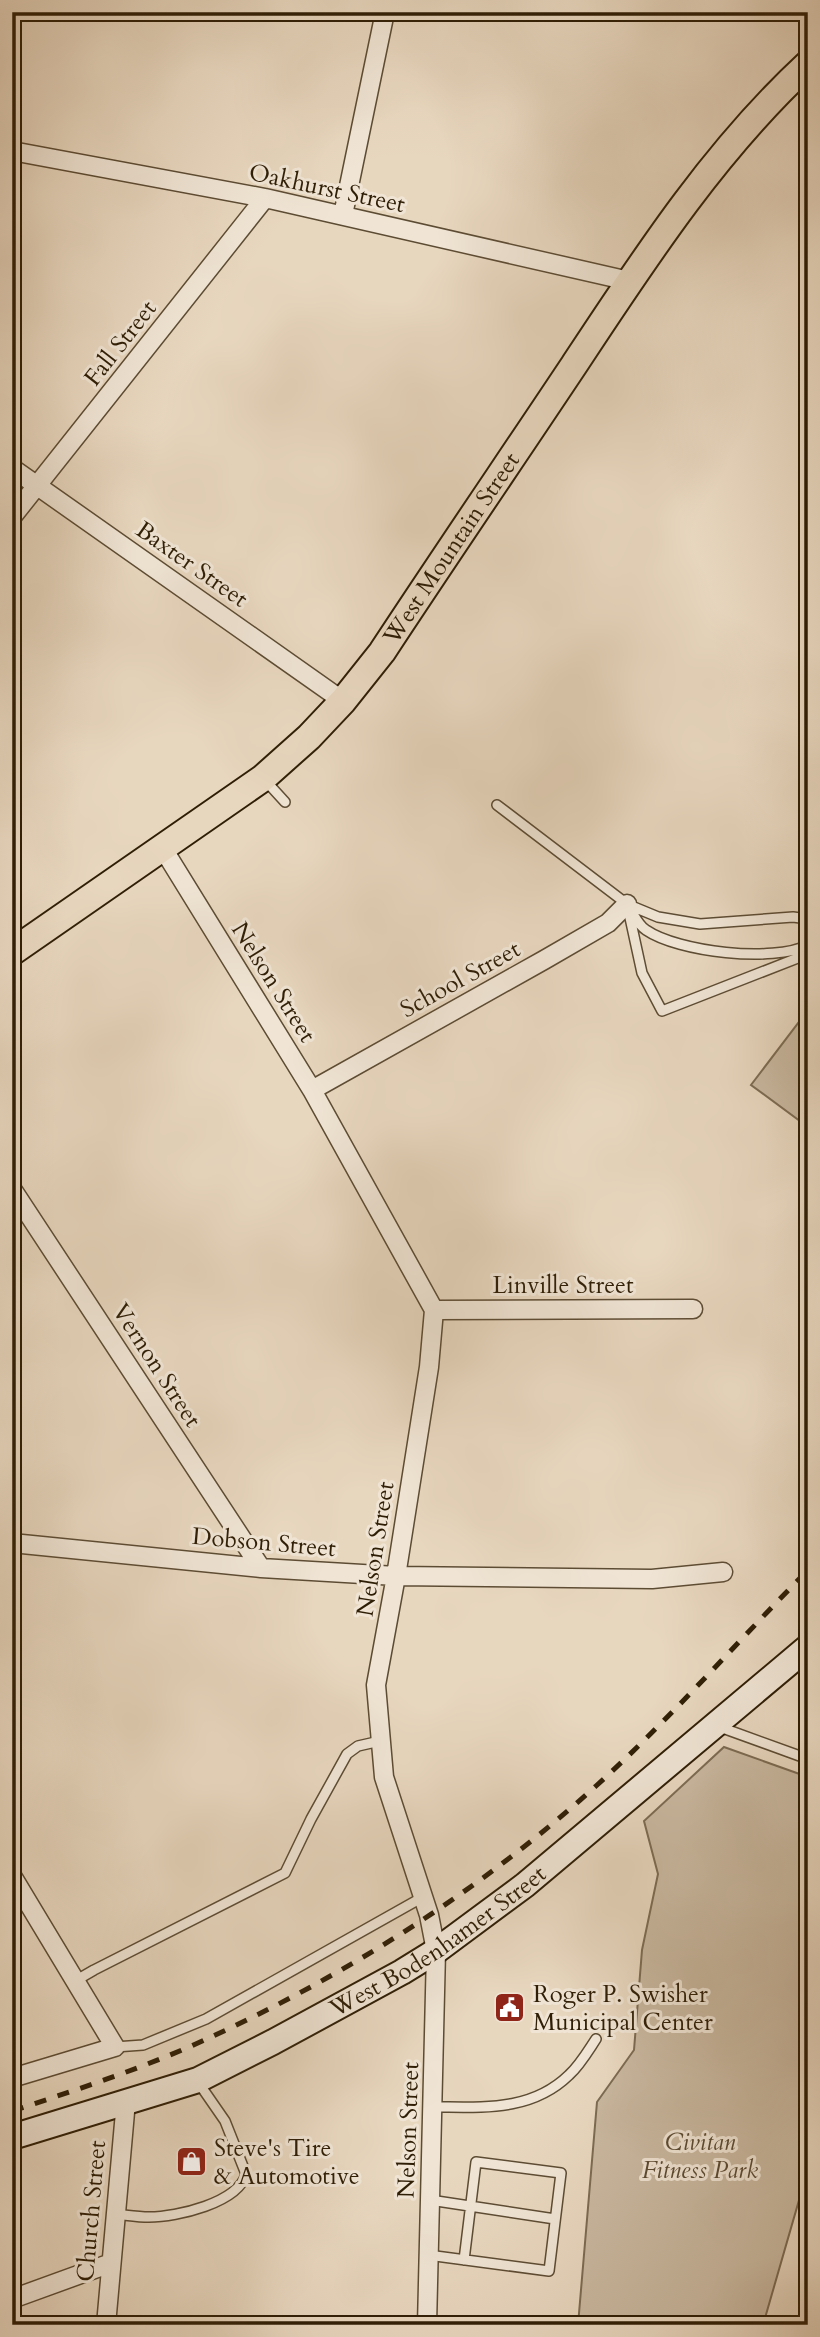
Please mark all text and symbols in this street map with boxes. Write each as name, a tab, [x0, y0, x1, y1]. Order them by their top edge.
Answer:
street label: Oakhurst Street	[246, 156, 408, 221]
street label: Fall Street	[76, 293, 165, 393]
street label: West Mountain Street	[375, 446, 528, 652]
street label: Baxter Street	[129, 514, 255, 615]
street label: Nelson Street	[223, 916, 324, 1049]
street label: School Street	[394, 933, 526, 1026]
street label: Linville Street	[492, 1269, 634, 1302]
street label: Vernon Street	[104, 1297, 209, 1434]
street label: Nelson Street	[349, 1479, 403, 1619]
street label: Dobson Street	[191, 1520, 338, 1565]
street label: West Bodenhamer Street	[323, 1858, 554, 2026]
place label: Roger P. Swisher Municipal Center	[533, 1978, 713, 2039]
public building icon: Roger P. Swisher Municipal Center	[493, 1991, 527, 2025]
street label: Nelson Street	[390, 2061, 427, 2199]
park label: Civitan Fitness Park	[642, 2126, 758, 2187]
place label: Steve's Tire & Automotive	[214, 2132, 360, 2193]
street label: Church Street	[69, 2139, 114, 2283]
shop icon: Steve's Tire & Automotive	[174, 2145, 208, 2179]

